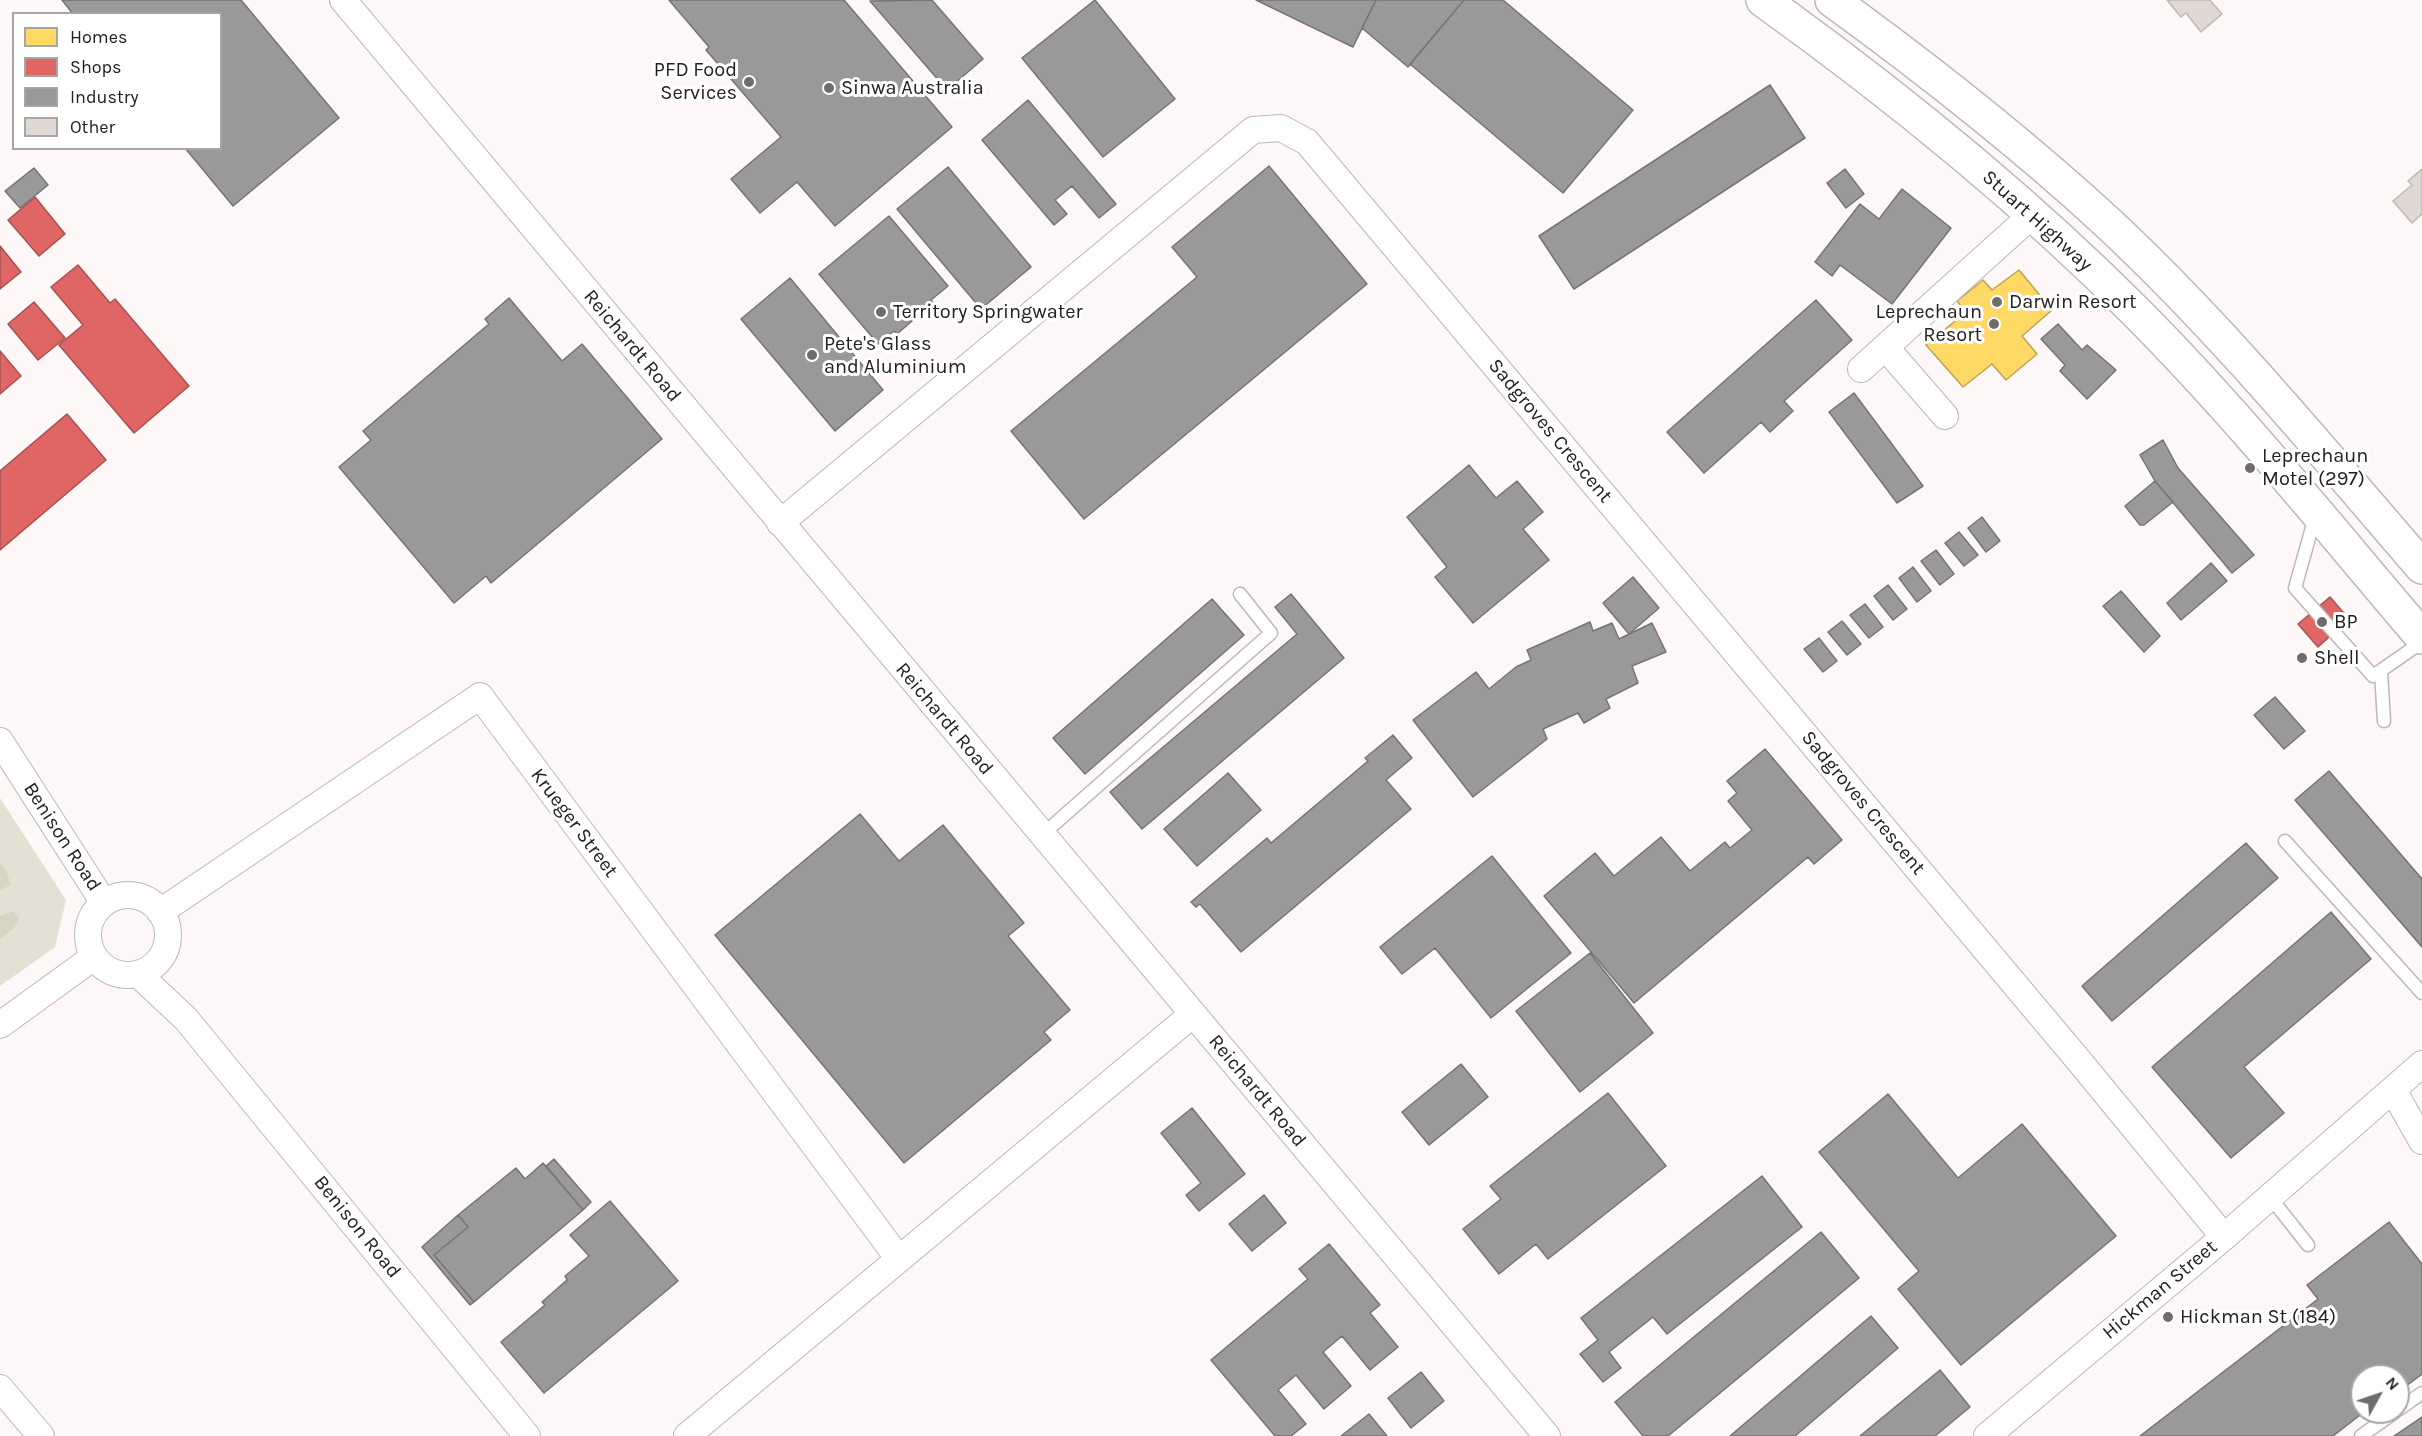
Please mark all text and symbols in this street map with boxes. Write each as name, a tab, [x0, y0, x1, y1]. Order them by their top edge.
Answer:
legend	[12, 12, 222, 150]
text: Homes	[70, 26, 127, 48]
text: Shops	[70, 56, 122, 78]
place label: PFD Food Services	[654, 58, 737, 105]
marker: PFD Food Services	[742, 75, 756, 89]
place label: Sinwa Australia	[841, 76, 984, 100]
marker: Sinwa Australia	[822, 81, 836, 95]
text: Industry	[70, 86, 139, 108]
text: Other	[70, 116, 115, 138]
street label: Stuart Highway	[1977, 165, 2097, 277]
street label: Reichardt Road	[578, 285, 686, 407]
place label: Darwin Resort	[2009, 290, 2136, 314]
marker: Darwin Resort	[1990, 295, 2004, 309]
place label: Territory Springwater	[893, 300, 1083, 324]
place label: Leprechaun Resort	[1876, 300, 1982, 347]
marker: Territory Springwater	[874, 305, 888, 319]
marker: Leprechaun Resort	[1987, 317, 2001, 331]
place label: Pete's Glass and Aluminium	[824, 332, 966, 379]
marker: Pete's Glass and Aluminium	[805, 348, 819, 362]
street label: Sadgroves Crescent	[1483, 354, 1617, 508]
place label: Leprechaun Motel (297)	[2262, 444, 2368, 491]
marker: Leprechaun Motel (297)	[2243, 461, 2257, 475]
place label: BP	[2334, 610, 2357, 634]
marker: BP	[2315, 615, 2329, 629]
place label: Shell	[2314, 646, 2360, 670]
marker: Shell	[2295, 651, 2309, 665]
street label: Reichardt Road	[890, 658, 998, 780]
street label: Sadgroves Crescent	[1796, 726, 1930, 880]
street label: Krueger Street	[525, 764, 623, 882]
street label: Benison Road	[18, 778, 106, 896]
street label: Reichardt Road	[1203, 1030, 1311, 1152]
street label: Benison Road	[308, 1171, 406, 1283]
street label: Hickman Street	[2098, 1235, 2222, 1345]
place label: Hickman St (184)	[2180, 1305, 2336, 1329]
marker: Hickman St (184)	[2161, 1310, 2175, 1324]
north arrow	[2350, 1364, 2410, 1424]
text: N	[2382, 1373, 2404, 1394]

